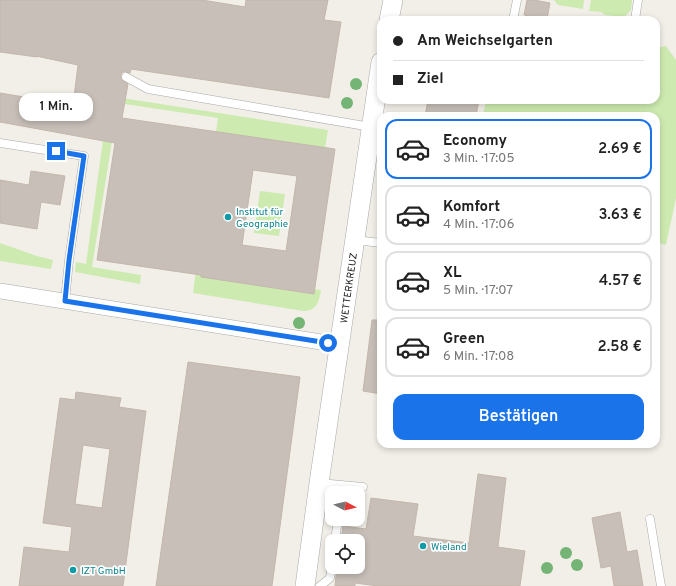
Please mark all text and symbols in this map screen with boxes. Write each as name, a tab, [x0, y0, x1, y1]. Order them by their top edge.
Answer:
text: Am Weichselgarten	[417, 32, 553, 51]
text: Ziel	[417, 70, 444, 89]
callout: 1 Min.	[19, 93, 93, 121]
text: 1 Min.	[39, 99, 73, 115]
icon: car	[395, 131, 431, 167]
text: Economy	[443, 132, 507, 151]
text: 2.69 €	[598, 140, 642, 159]
route end	[47, 142, 65, 160]
text: 3 Min. · 17:05	[443, 151, 515, 167]
icon: car	[395, 197, 431, 233]
text: Komfort	[443, 198, 500, 217]
place label: Institut für Geographie	[236, 206, 288, 231]
text: 3.63 €	[598, 206, 642, 225]
marker: Institut für Geographie	[223, 212, 233, 222]
text: 4 Min. · 17:06	[443, 217, 514, 233]
street label: WETTERKREUZ	[338, 252, 361, 324]
icon: car	[395, 263, 431, 299]
text: XL	[443, 264, 461, 283]
text: 4.57 €	[599, 272, 642, 291]
text: 5 Min. · 17:07	[443, 283, 513, 299]
icon: car	[395, 329, 431, 365]
text: Green	[443, 330, 485, 349]
route start	[319, 334, 337, 352]
text: 2.58 €	[598, 338, 642, 357]
text: 6 Min. · 17:08	[443, 349, 514, 365]
button: Bestätigen	[393, 394, 644, 440]
north arrow	[325, 486, 365, 526]
map controls	[325, 486, 365, 574]
button: locate	[325, 534, 365, 574]
marker: Wieland	[418, 541, 428, 551]
place label: Wieland	[431, 541, 467, 554]
marker: IZT GmbH	[68, 565, 78, 575]
place label: IZT GmbH	[81, 565, 126, 578]

